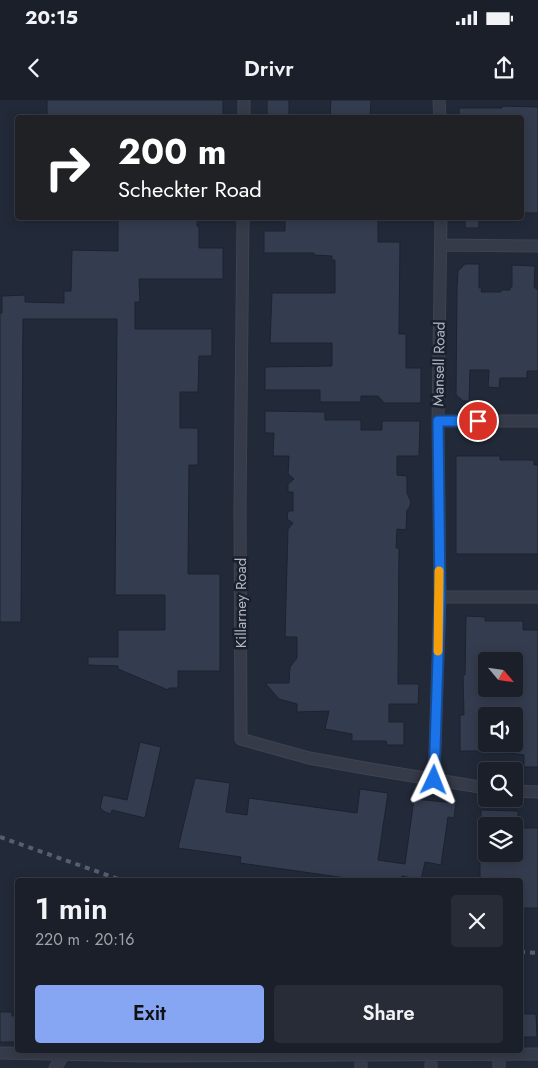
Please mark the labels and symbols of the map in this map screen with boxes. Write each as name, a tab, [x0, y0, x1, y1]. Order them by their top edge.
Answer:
street label: Mansell Road	[427, 321, 451, 407]
pin	[457, 400, 499, 442]
street label: Killarney Road	[230, 558, 252, 648]
north arrow	[478, 652, 522, 698]
position arrow	[407, 753, 459, 805]

